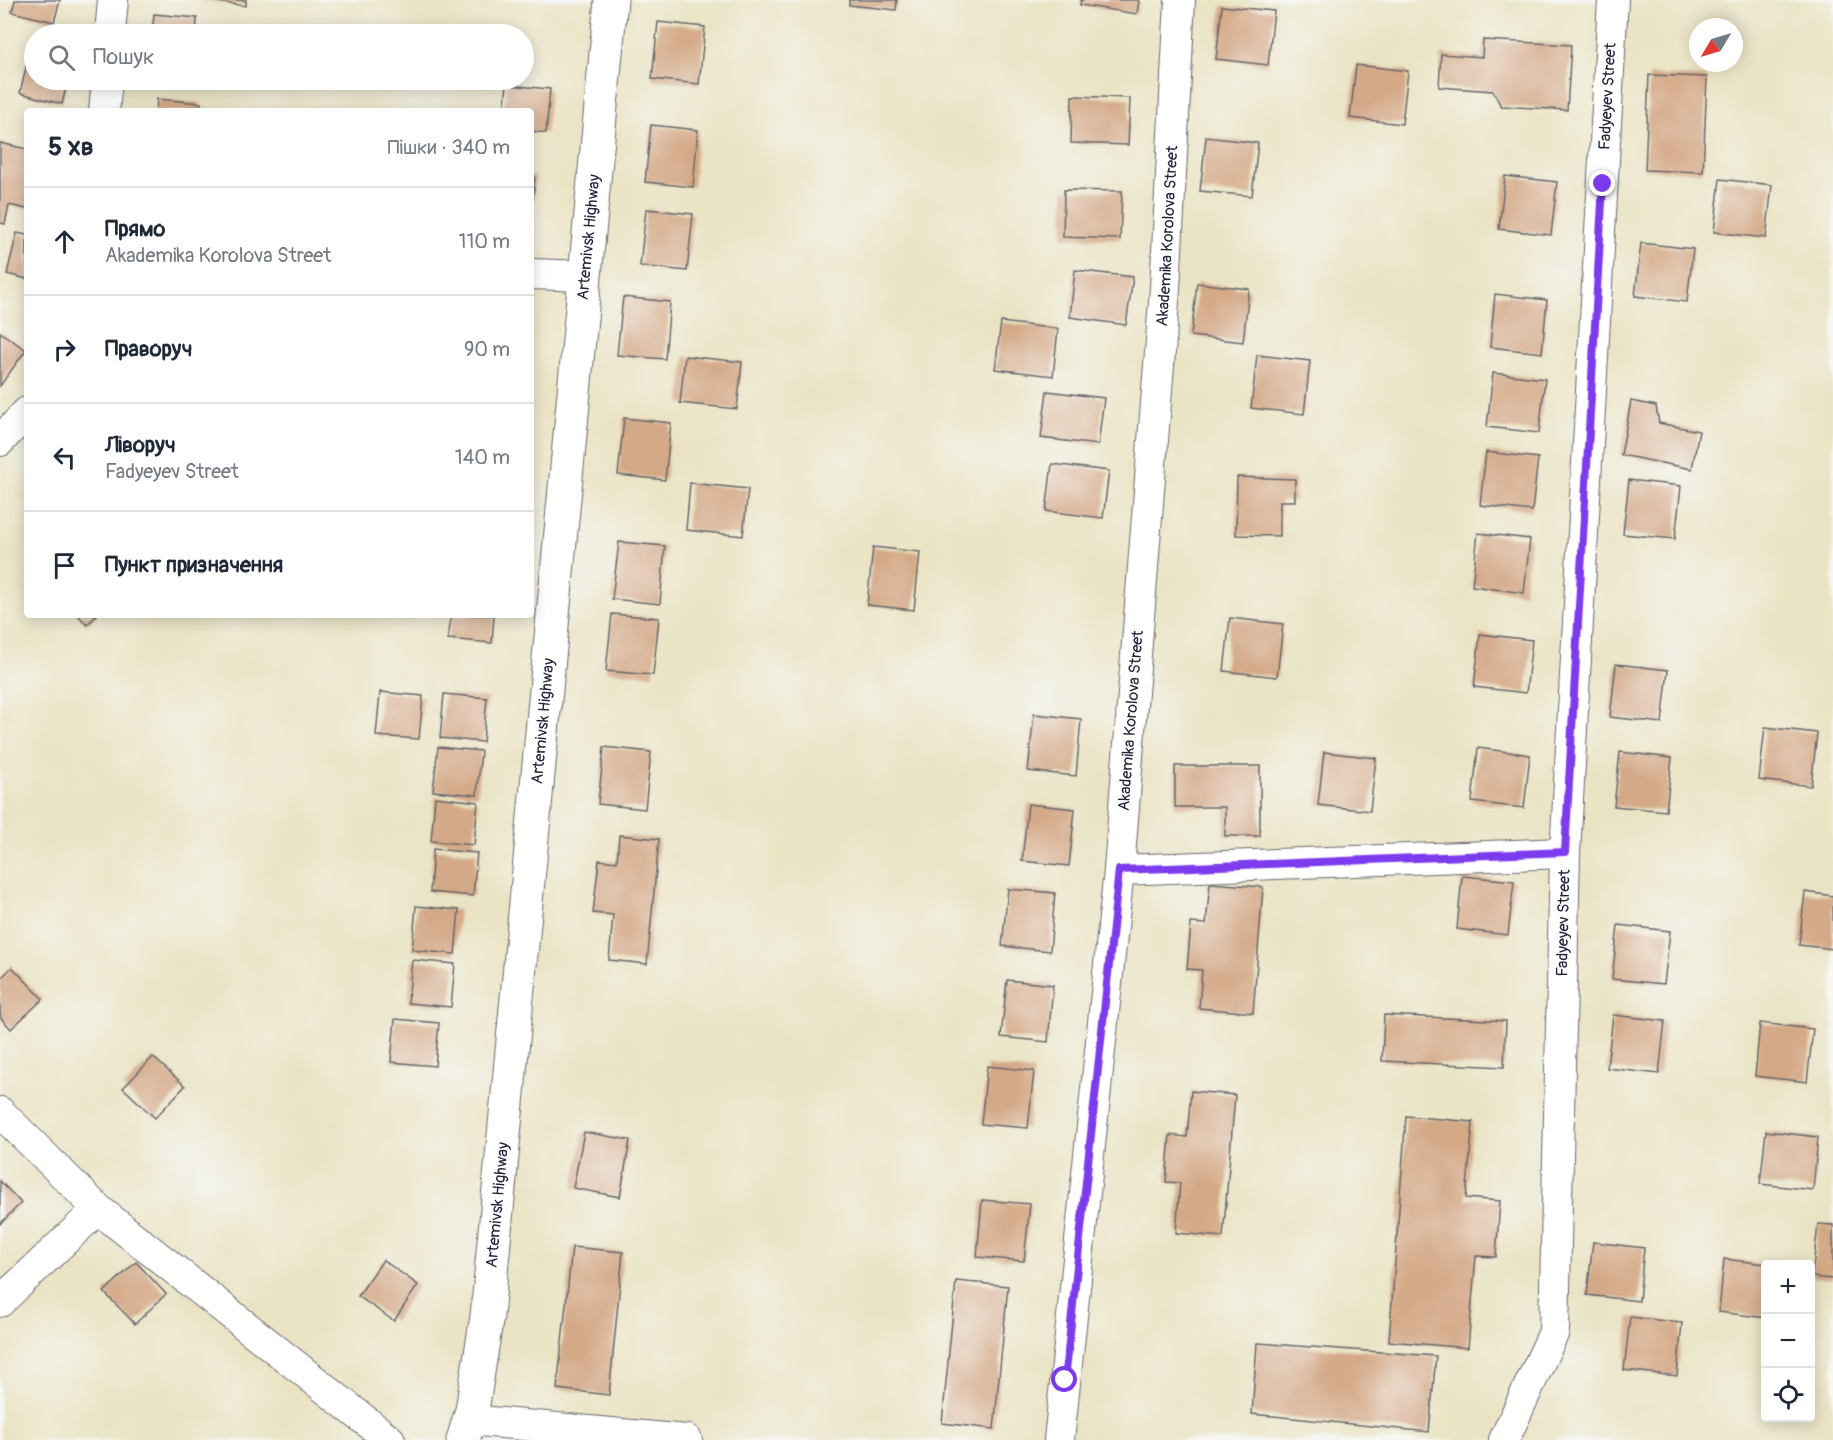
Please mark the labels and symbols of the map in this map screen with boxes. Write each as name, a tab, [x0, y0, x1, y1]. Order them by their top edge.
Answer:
north arrow	[1689, 18, 1743, 72]
street label: Fadyeyev Street	[1595, 42, 1621, 150]
street label: Akademika Korolova Street	[1152, 144, 1182, 327]
route end	[1589, 170, 1615, 196]
street label: Artemivsk Highway	[573, 173, 605, 301]
street label: Akademika Korolova Street	[1114, 629, 1148, 812]
street label: Artemivsk Highway	[527, 657, 559, 785]
street label: Fadyeyev Street	[1552, 869, 1575, 977]
street label: Artemivsk Highway	[482, 1141, 513, 1269]
route start	[1051, 1366, 1077, 1392]

